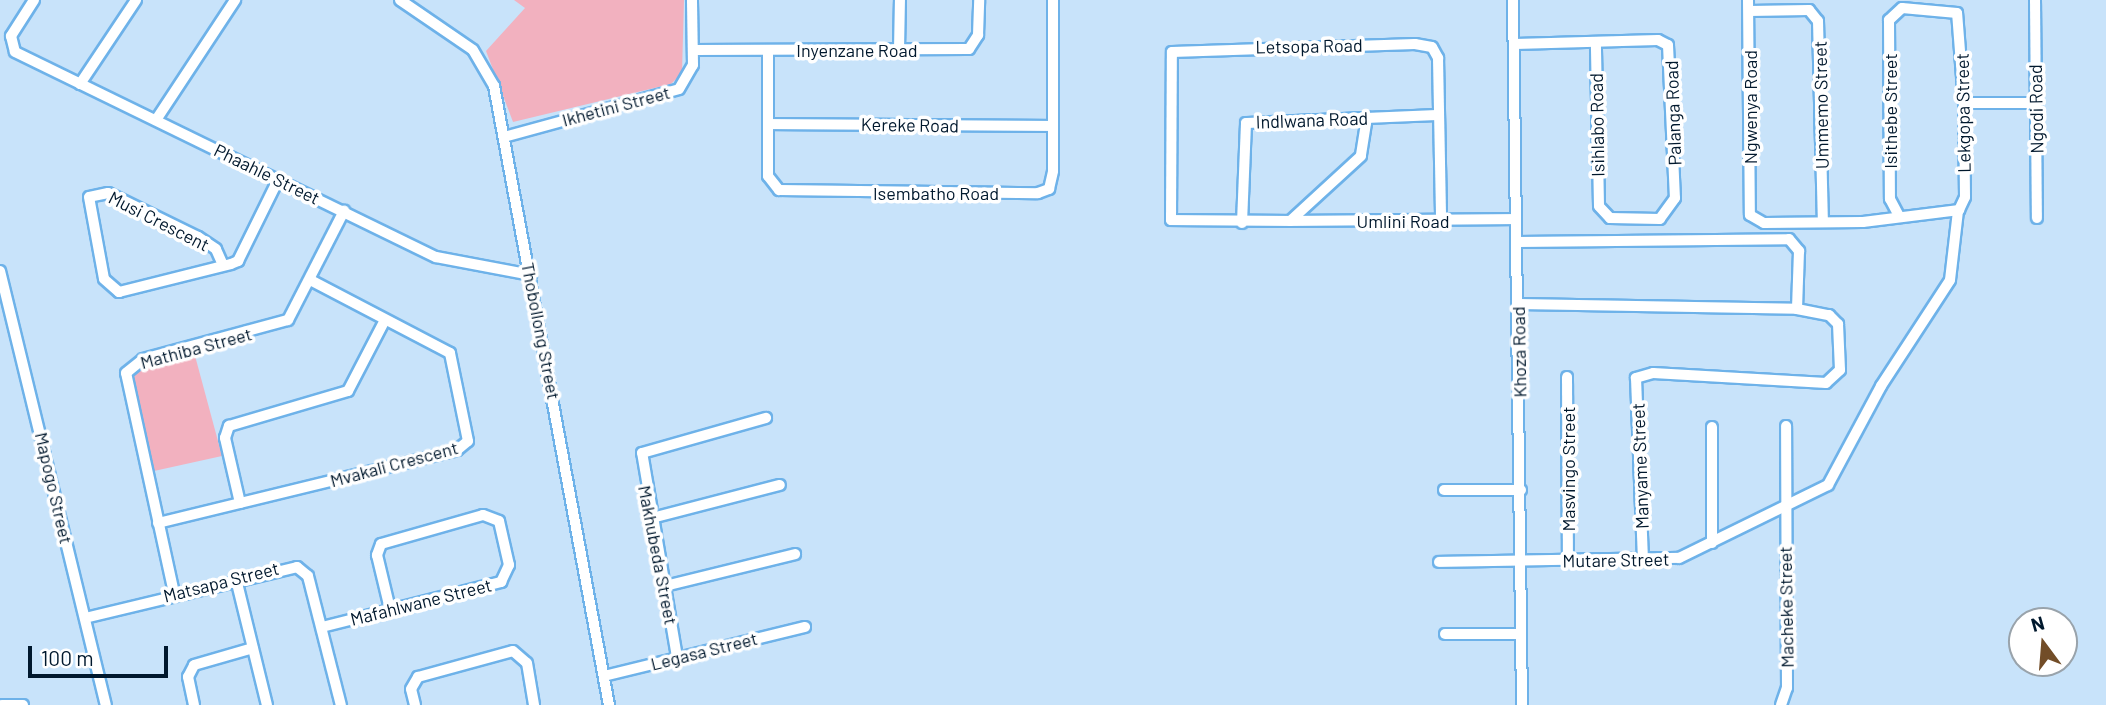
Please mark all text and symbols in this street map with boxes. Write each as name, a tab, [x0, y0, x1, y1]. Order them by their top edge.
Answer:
street label: Letsopa Road	[1255, 34, 1363, 58]
street label: Inyenzane Road	[796, 39, 918, 61]
street label: Ummemo Street	[1809, 41, 1833, 169]
street label: Ngwenya Road	[1739, 50, 1761, 164]
street label: Isithebe Street	[1879, 53, 1901, 169]
street label: Lekgopa Street	[1951, 53, 1975, 173]
street label: Palanga Road	[1660, 60, 1686, 166]
street label: Ngodi Road	[2024, 64, 2048, 154]
street label: Isihlabo Road	[1585, 73, 1609, 177]
street label: Ikhetini Street	[560, 81, 672, 131]
street label: Indlwana Road	[1255, 107, 1369, 133]
street label: Kereke Road	[861, 113, 959, 137]
street label: Phaahle Street	[211, 139, 323, 209]
street label: Isembatho Road	[873, 182, 999, 204]
street label: Musi Crescent	[105, 186, 213, 256]
street label: Umlini Road	[1357, 210, 1449, 232]
street label: Thobollong Street	[517, 261, 565, 401]
street label: Khoza Road	[1507, 306, 1531, 398]
street label: Mathiba Street	[138, 323, 254, 373]
street label: Manyame Street	[1627, 403, 1653, 529]
street label: Masvingo Street	[1557, 406, 1579, 532]
street label: Mapogo Street	[31, 430, 77, 546]
street label: Mvakali Crescent	[328, 437, 460, 491]
street label: Makhubeda Street	[634, 483, 682, 627]
street label: Macheke Street	[1774, 546, 1798, 668]
street label: Mutare Street	[1562, 548, 1670, 572]
street label: Matsapa Street	[161, 557, 281, 607]
street label: Mafahlwane Street	[348, 574, 494, 630]
north arrow	[2008, 607, 2078, 677]
text: N	[2028, 610, 2047, 636]
street label: Legasa Street	[648, 627, 760, 675]
scale bar	[32, 632, 172, 676]
text: 100 m	[41, 645, 94, 670]

